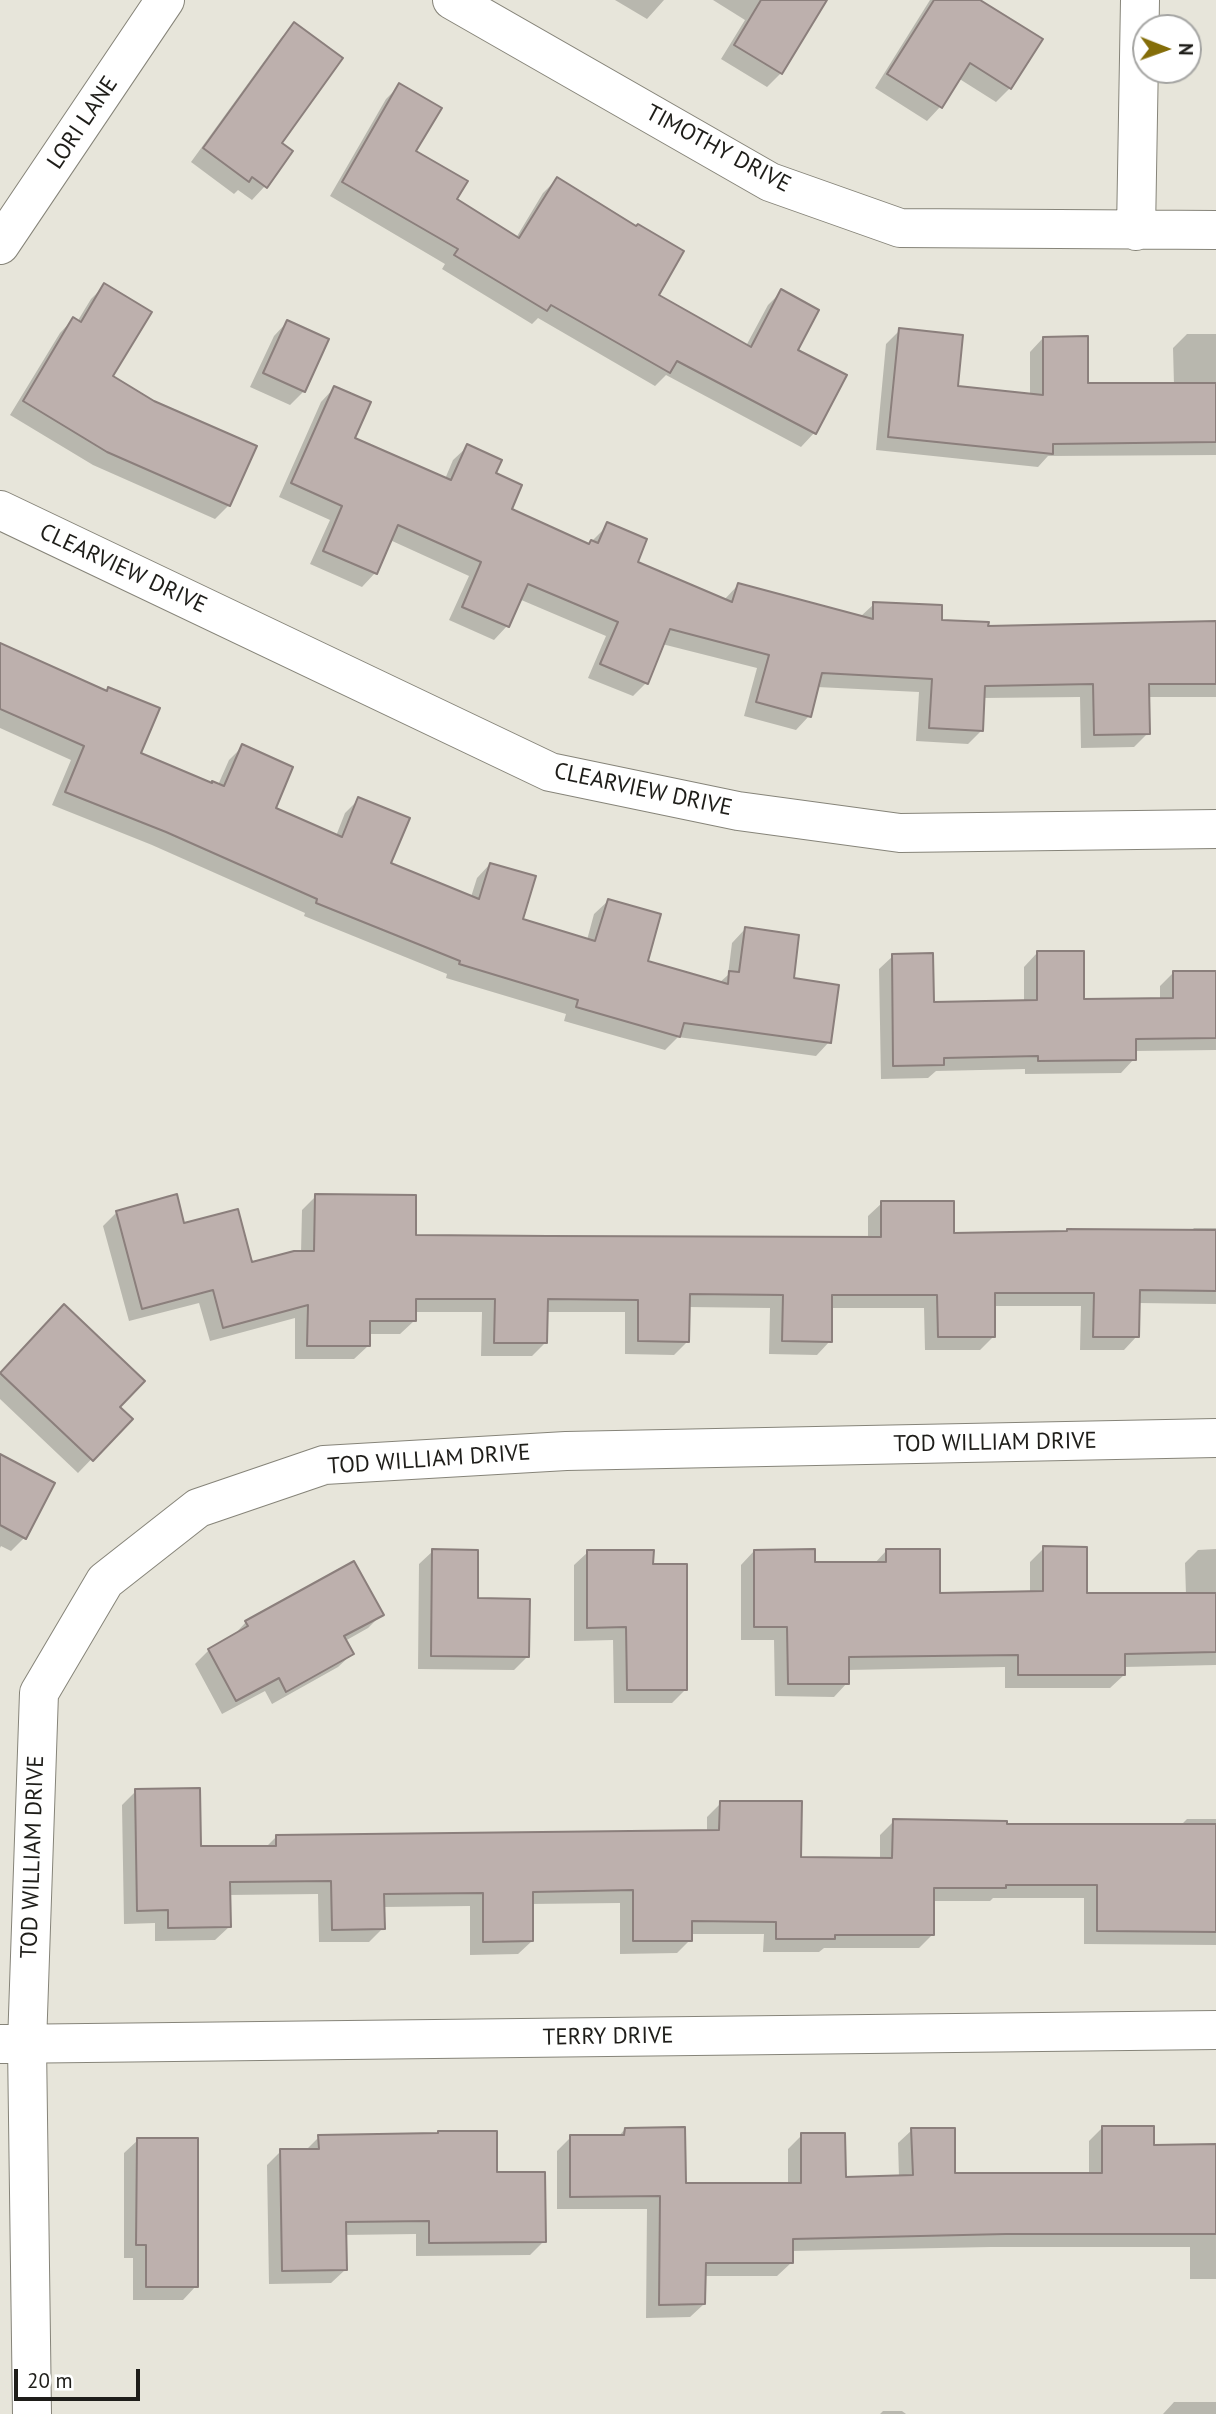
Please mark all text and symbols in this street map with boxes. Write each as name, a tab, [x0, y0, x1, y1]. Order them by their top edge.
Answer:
north arrow	[1132, 14, 1202, 84]
text: N	[1174, 43, 1198, 56]
street label: LORI LANE	[42, 71, 124, 175]
street label: TIMOTHY DRIVE	[641, 99, 795, 199]
street label: CLEARVIEW DRIVE	[35, 518, 211, 620]
street label: CLEARVIEW DRIVE	[551, 758, 735, 822]
street label: TOD WILLIAM DRIVE	[893, 1427, 1097, 1459]
street label: TOD WILLIAM DRIVE	[327, 1439, 531, 1481]
street label: TOD WILLIAM DRIVE	[16, 1755, 50, 1959]
street label: TERRY DRIVE	[542, 2022, 674, 2052]
scale bar	[18, 2354, 144, 2398]
text: 20 m	[27, 2367, 73, 2394]

